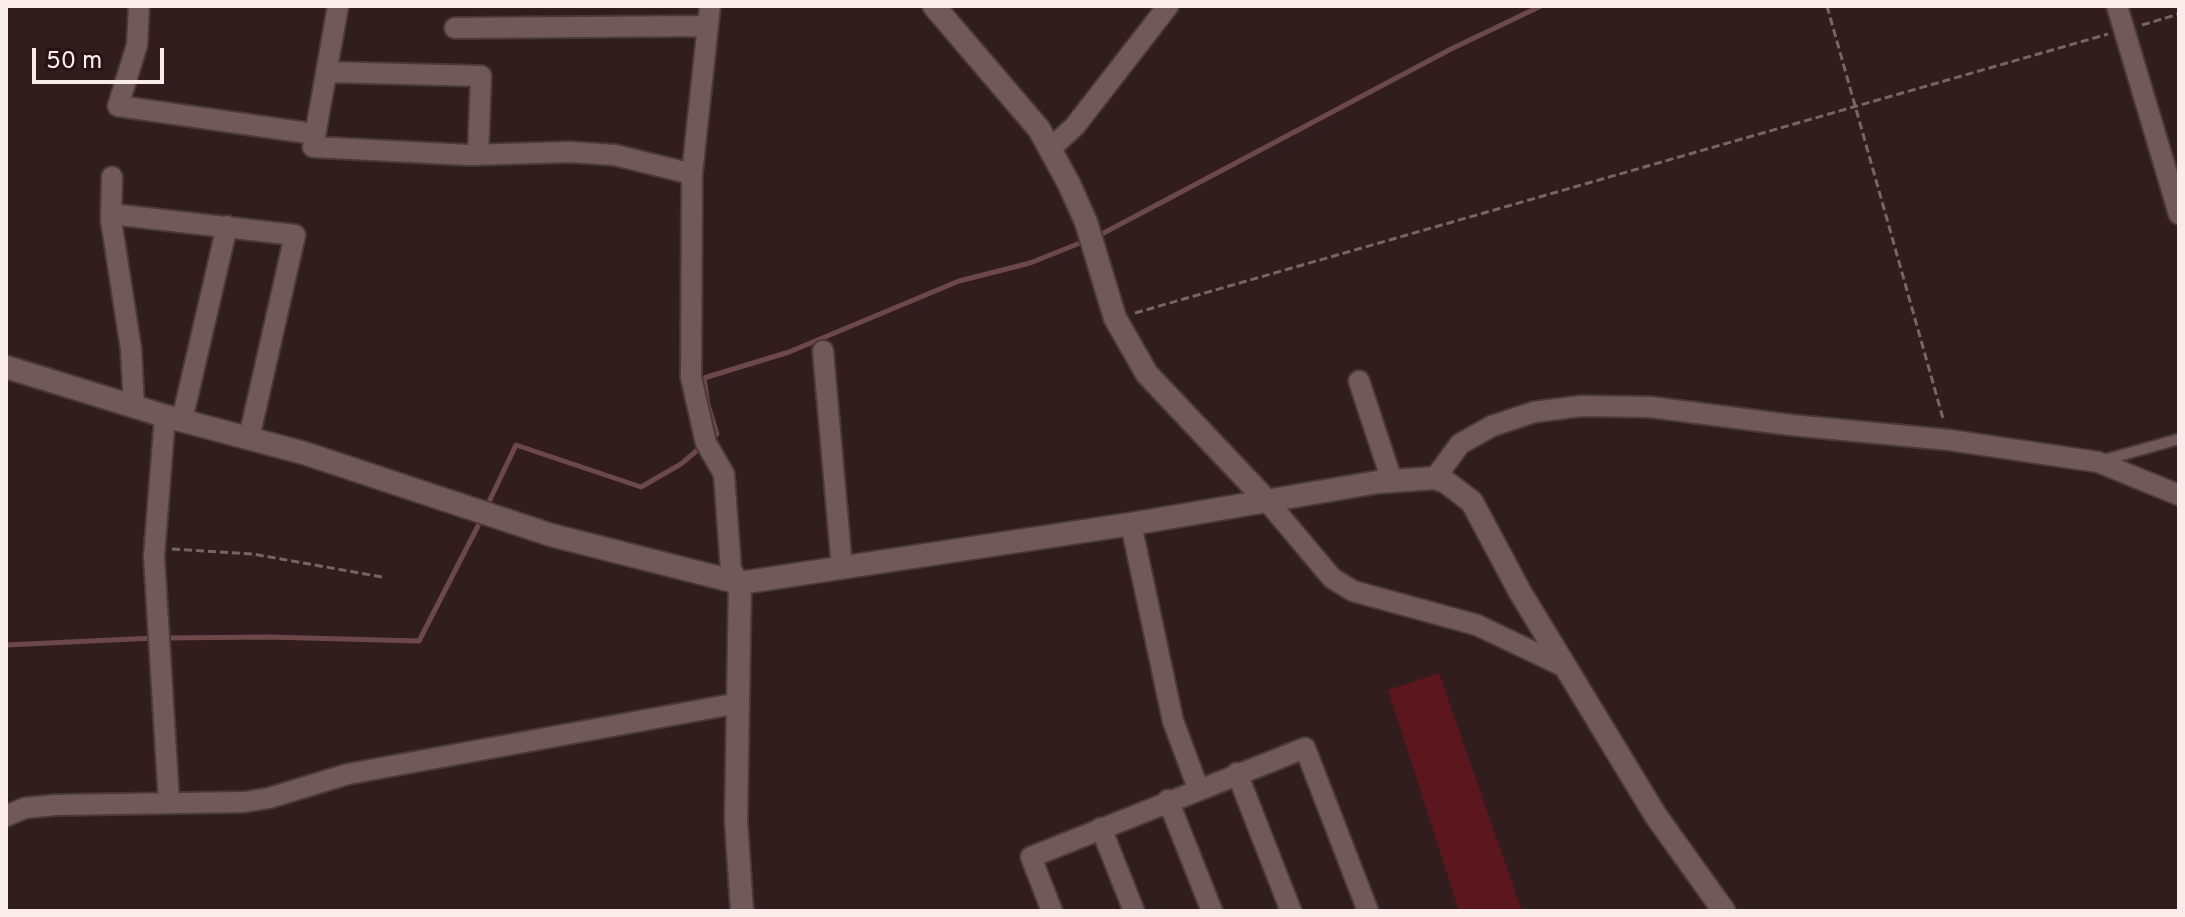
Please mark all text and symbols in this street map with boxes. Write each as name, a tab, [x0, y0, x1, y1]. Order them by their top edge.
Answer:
scale bar	[36, 32, 168, 82]
text: 50 m	[46, 47, 102, 77]

